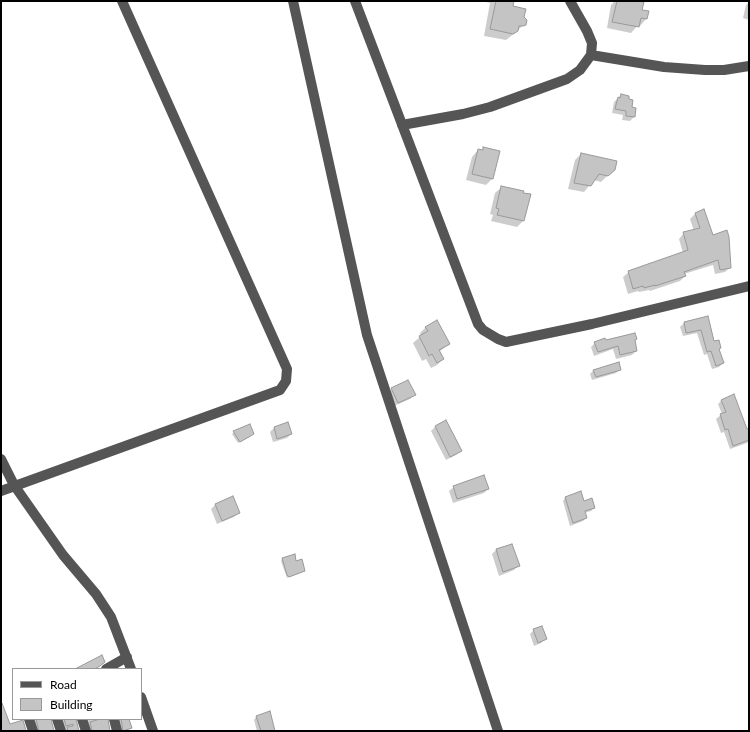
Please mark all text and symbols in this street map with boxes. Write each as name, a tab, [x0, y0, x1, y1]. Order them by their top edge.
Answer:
legend	[12, 668, 142, 720]
text: Road	[50, 677, 77, 692]
text: Building	[50, 697, 93, 712]

